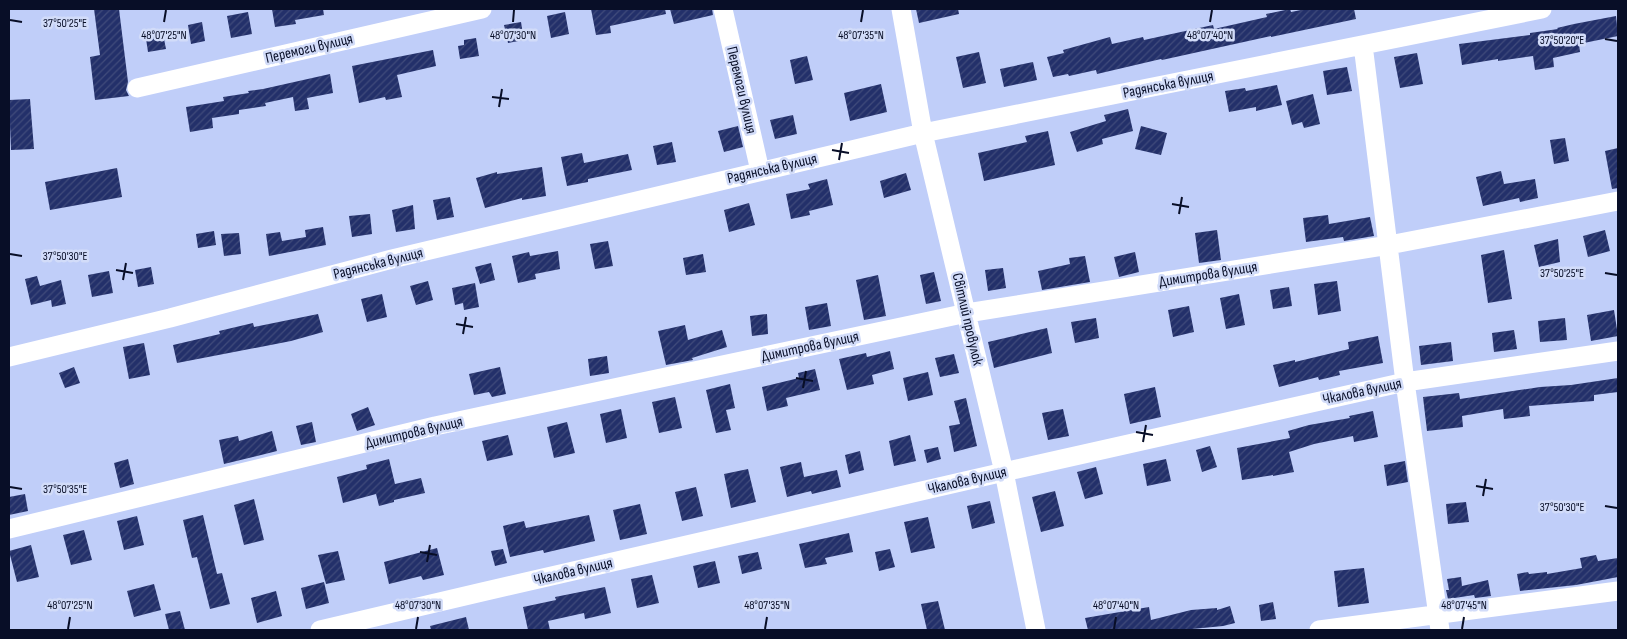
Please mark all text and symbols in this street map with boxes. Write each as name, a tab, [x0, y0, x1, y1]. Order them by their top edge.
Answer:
text: 37°50'25"E	[43, 16, 87, 31]
text: 48°07'25"N	[141, 28, 187, 43]
text: 48°07'30"N	[490, 28, 536, 43]
text: 48°07'35"N	[838, 28, 884, 43]
text: 48°07'40"N	[1187, 28, 1233, 43]
street label: Перемоги вулиця	[263, 29, 355, 68]
text: 37°50'20"E	[1540, 33, 1584, 48]
street label: Перемоги вулиця	[722, 44, 761, 136]
street label: Радянська вулиця	[1121, 66, 1215, 103]
street label: Радянська вулиця	[725, 149, 819, 188]
street label: Радянська вулиця	[331, 243, 425, 284]
text: 37°50'30"E	[43, 249, 87, 264]
street label: Димитрова вулиця	[1158, 257, 1259, 292]
text: 37°50'25"E	[1540, 266, 1584, 281]
street label: Світлий провулок	[948, 271, 987, 367]
street label: Димитрова вулиця	[760, 327, 861, 366]
street label: Чкалова вулиця	[1321, 374, 1403, 409]
street label: Димитрова вулиця	[364, 412, 465, 453]
street label: Чкалова вулиця	[926, 462, 1008, 499]
text: 37°50'35"E	[43, 482, 87, 497]
text: 37°50'30"E	[1540, 500, 1584, 515]
street label: Чкалова вулиця	[532, 553, 614, 590]
text: 48°07'25"N	[47, 598, 93, 613]
text: 48°07'30"N	[395, 598, 441, 613]
text: 48°07'35"N	[744, 598, 790, 613]
text: 48°07'40"N	[1093, 598, 1139, 613]
text: 48°07'45"N	[1441, 598, 1487, 613]

